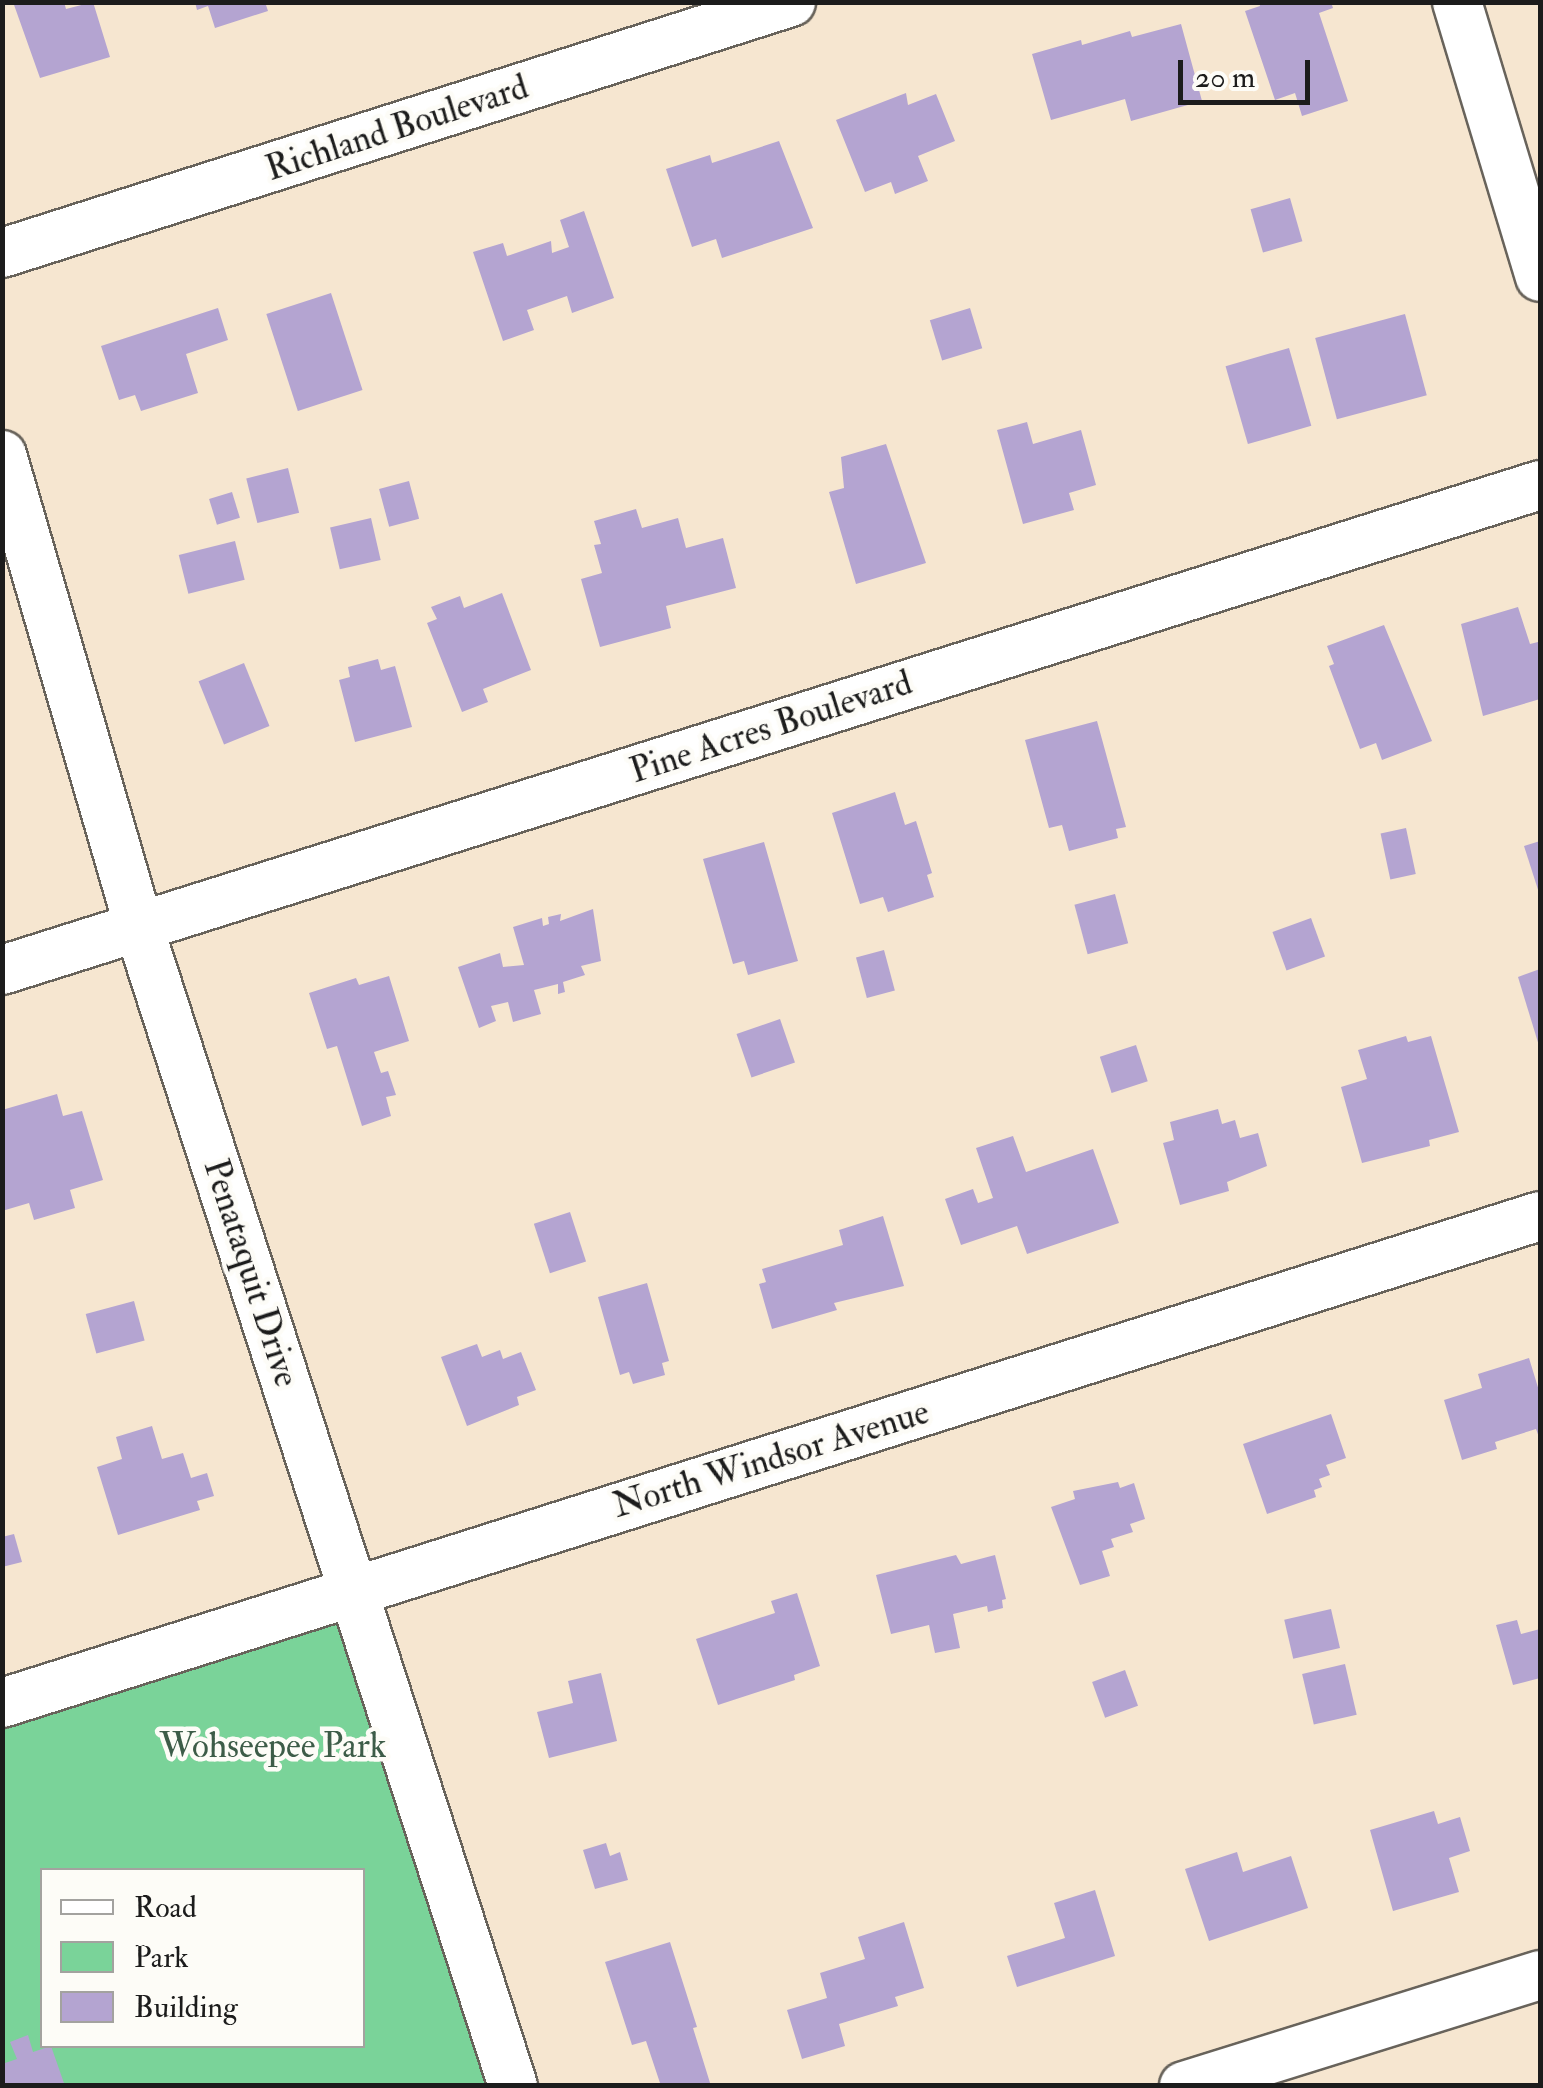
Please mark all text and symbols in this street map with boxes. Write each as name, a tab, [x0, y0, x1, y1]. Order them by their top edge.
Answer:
scale bar	[1183, 40, 1316, 102]
text: 20 m	[1195, 59, 1255, 96]
street label: Richland Boulevard	[261, 66, 533, 190]
street label: Pine Acres Boulevard	[625, 662, 917, 792]
street label: Penataquit Drive	[194, 1154, 308, 1392]
street label: North Windsor Avenue	[608, 1391, 934, 1527]
park label: Wohseepee Park	[160, 1725, 386, 1767]
legend	[40, 1868, 365, 2048]
text: Road	[134, 1889, 197, 1926]
text: Park	[134, 1939, 189, 1976]
text: Building	[134, 1989, 238, 2026]

